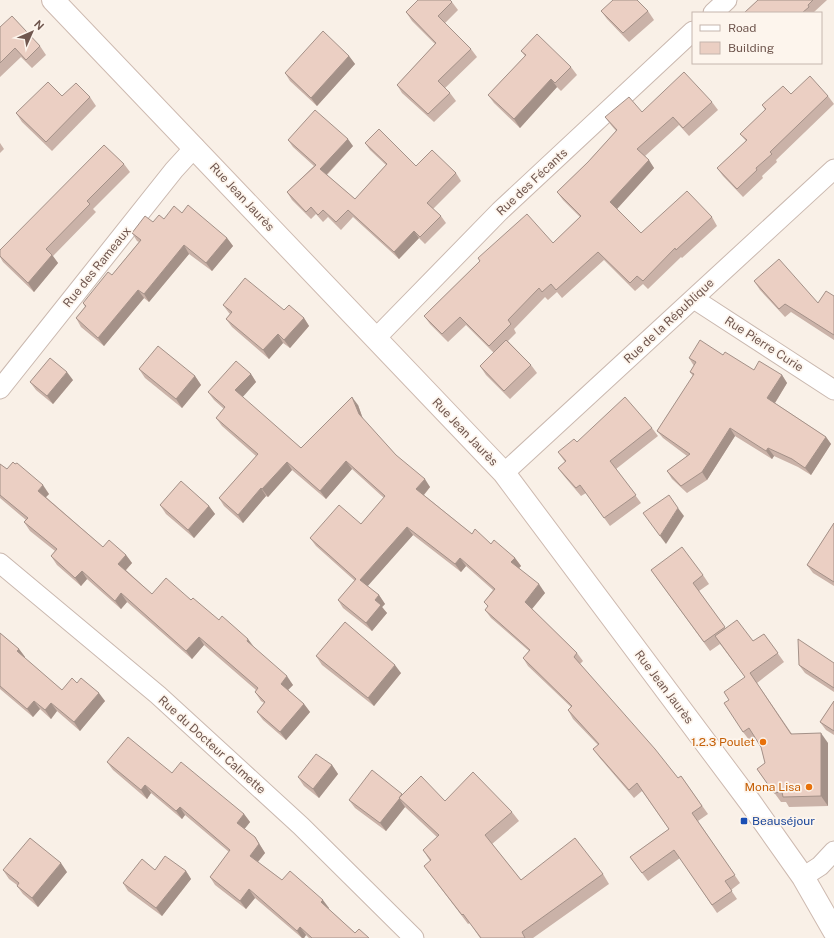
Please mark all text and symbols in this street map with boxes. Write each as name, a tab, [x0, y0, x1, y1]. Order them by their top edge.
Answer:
north arrow	[12, 12, 52, 52]
legend	[692, 12, 822, 64]
text: N	[32, 18, 46, 32]
text: Road	[728, 21, 756, 35]
text: Building	[728, 41, 774, 55]
street label: Rue des Fécants	[494, 146, 570, 218]
street label: Rue Jean Jaurès	[207, 160, 277, 234]
street label: Rue des Rameaux	[60, 224, 134, 310]
street label: Rue de la République	[621, 276, 717, 366]
street label: Rue Pierre Curie	[722, 313, 806, 375]
street label: Rue Jean Jaurès	[429, 395, 501, 469]
street label: Rue Jean Jaurès	[632, 648, 696, 726]
street label: Rue du Docteur Calmette	[155, 693, 269, 797]
place label: 1.2.3 Poulet	[691, 735, 755, 749]
marker: 1.2.3 Poulet	[758, 737, 768, 747]
place label: Mona Lisa	[745, 780, 801, 794]
marker: Mona Lisa	[804, 782, 814, 792]
place label: Beauséjour	[752, 814, 815, 828]
marker: Beauséjour	[739, 816, 749, 826]

